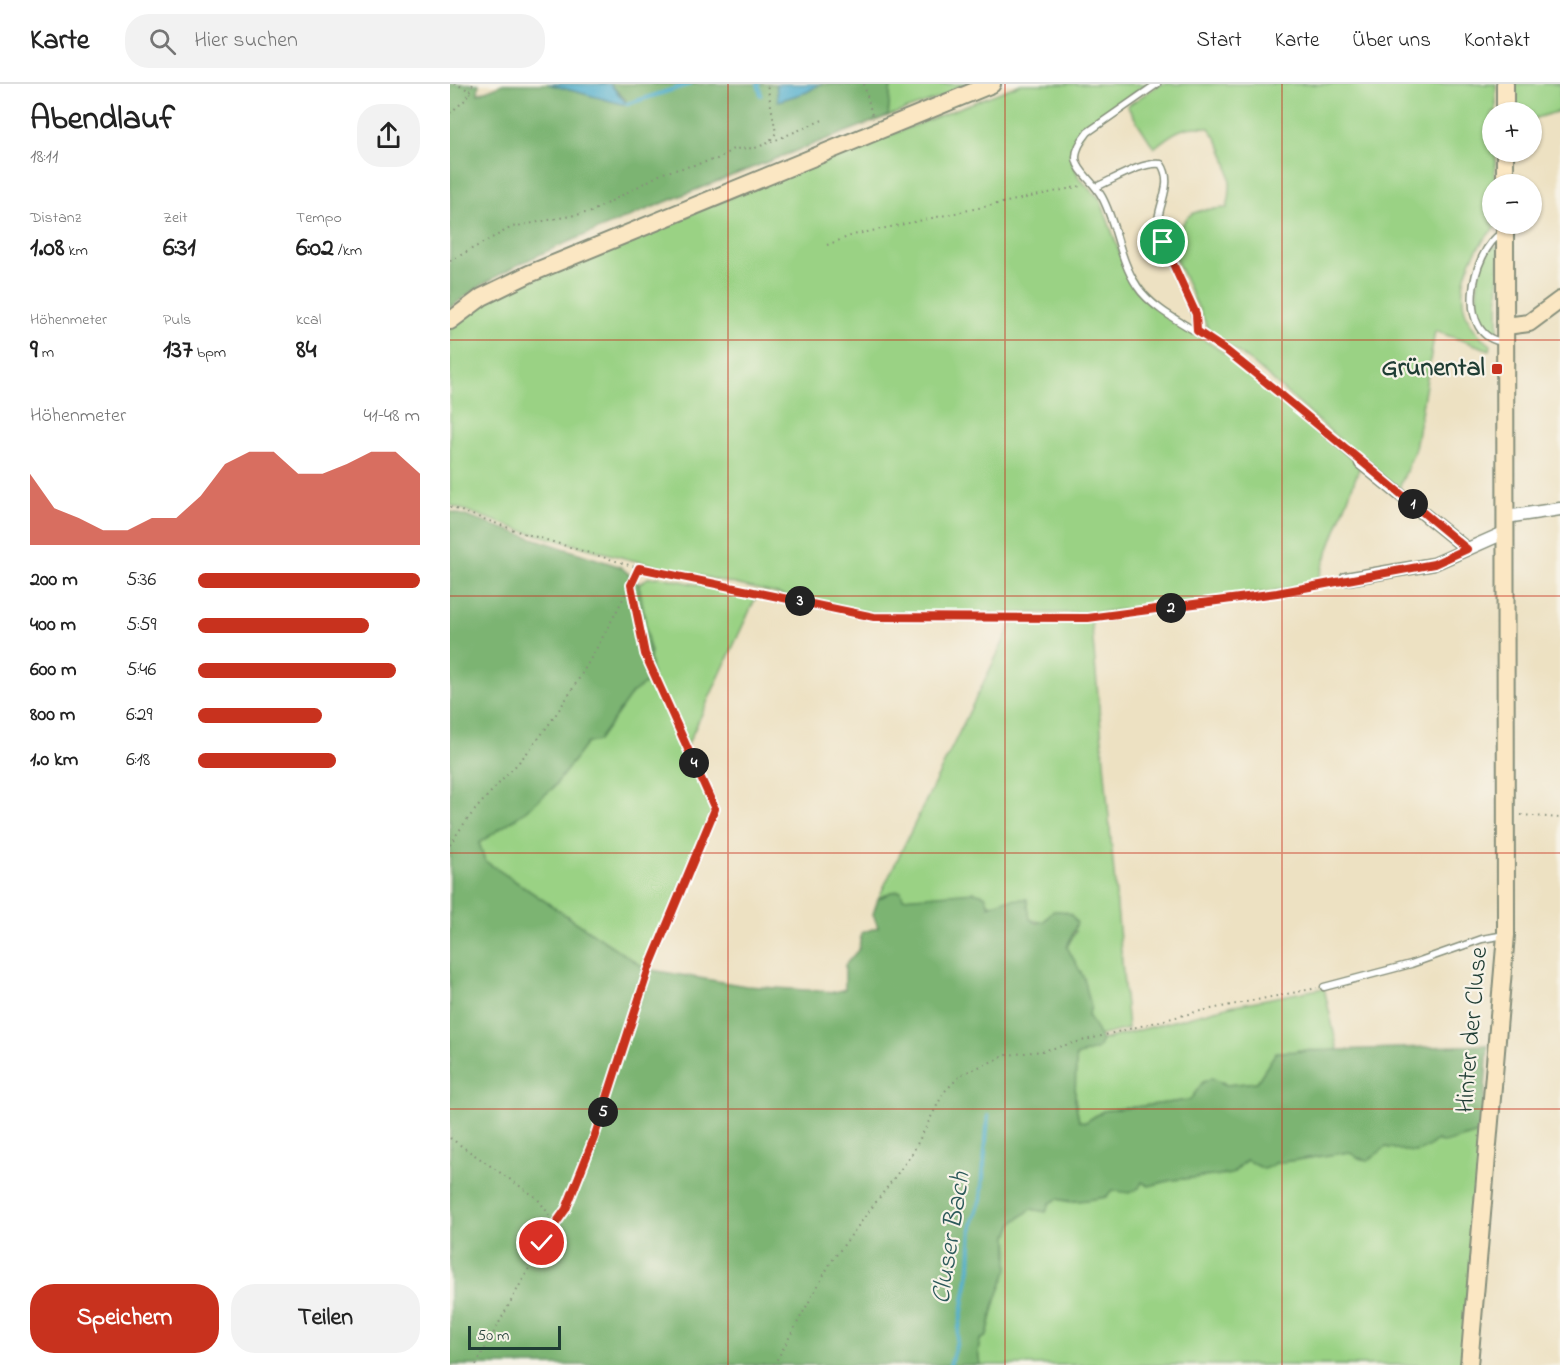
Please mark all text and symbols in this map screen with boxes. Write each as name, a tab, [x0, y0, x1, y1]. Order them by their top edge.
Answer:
search box	[125, 14, 545, 68]
text: Karte	[30, 21, 89, 62]
icon: search	[146, 25, 179, 58]
text: Hier suchen	[194, 25, 298, 57]
text: Start	[1196, 26, 1242, 56]
text: Karte	[1275, 26, 1319, 56]
text: Über uns	[1352, 26, 1431, 56]
text: Kontakt	[1464, 26, 1530, 56]
text: Abendlauf	[30, 96, 175, 144]
map controls	[1482, 102, 1542, 234]
button: +	[1482, 102, 1542, 162]
button: share	[357, 104, 420, 167]
text: 18:11	[30, 143, 58, 172]
button: −	[1482, 174, 1542, 234]
text: Distanz	[30, 206, 81, 230]
text: Zeit	[163, 206, 188, 230]
text: Tempo	[296, 206, 342, 230]
pin	[1137, 216, 1188, 267]
icon: arrive	[1146, 225, 1179, 258]
text: 1.08	[30, 230, 65, 268]
text: 6:31	[163, 230, 196, 268]
text: 6:02	[296, 230, 334, 268]
text: km	[65, 239, 88, 263]
text: /km	[334, 239, 362, 263]
text: Höhenmeter	[30, 308, 107, 332]
text: Puls	[163, 308, 191, 332]
text: kcal	[296, 308, 321, 332]
text: 9	[30, 332, 38, 370]
text: 137	[163, 332, 193, 370]
text: 84	[296, 332, 316, 370]
text: m	[38, 341, 54, 365]
text: bpm	[193, 341, 226, 365]
place label: Grünental	[1381, 350, 1485, 388]
marker: Grünental	[1490, 362, 1504, 376]
text: Höhenmeter	[30, 402, 126, 431]
text: 41–48 m	[363, 402, 420, 431]
pin: 1	[1398, 489, 1428, 519]
text: 1	[1410, 492, 1416, 516]
text: 200 m	[30, 566, 78, 595]
text: 5:36	[126, 566, 156, 595]
pin: 3	[785, 586, 815, 616]
text: 3	[797, 589, 803, 613]
pin: 2	[1156, 593, 1186, 623]
text: 2	[1167, 596, 1175, 620]
text: 400 m	[30, 611, 76, 640]
text: 5:59	[126, 611, 157, 640]
text: 600 m	[30, 656, 77, 685]
text: 5:46	[126, 656, 156, 685]
text: 800 m	[30, 701, 75, 730]
text: 6:29	[126, 701, 152, 730]
text: 1.0 km	[30, 746, 78, 775]
text: 6:18	[126, 746, 150, 775]
pin: 4	[679, 748, 709, 778]
text: 4	[691, 751, 697, 775]
street label: Hinter der Cluse	[1447, 945, 1499, 1115]
pin: 5	[588, 1097, 618, 1127]
text: 5	[598, 1100, 608, 1124]
water label: Cluser Bach	[922, 1168, 982, 1307]
pin	[516, 1217, 567, 1268]
icon: check	[525, 1226, 558, 1259]
button: Speichern	[30, 1284, 219, 1353]
button: Teilen	[231, 1284, 420, 1353]
scale bar	[468, 1323, 561, 1350]
text: 50 m	[477, 1324, 509, 1348]

